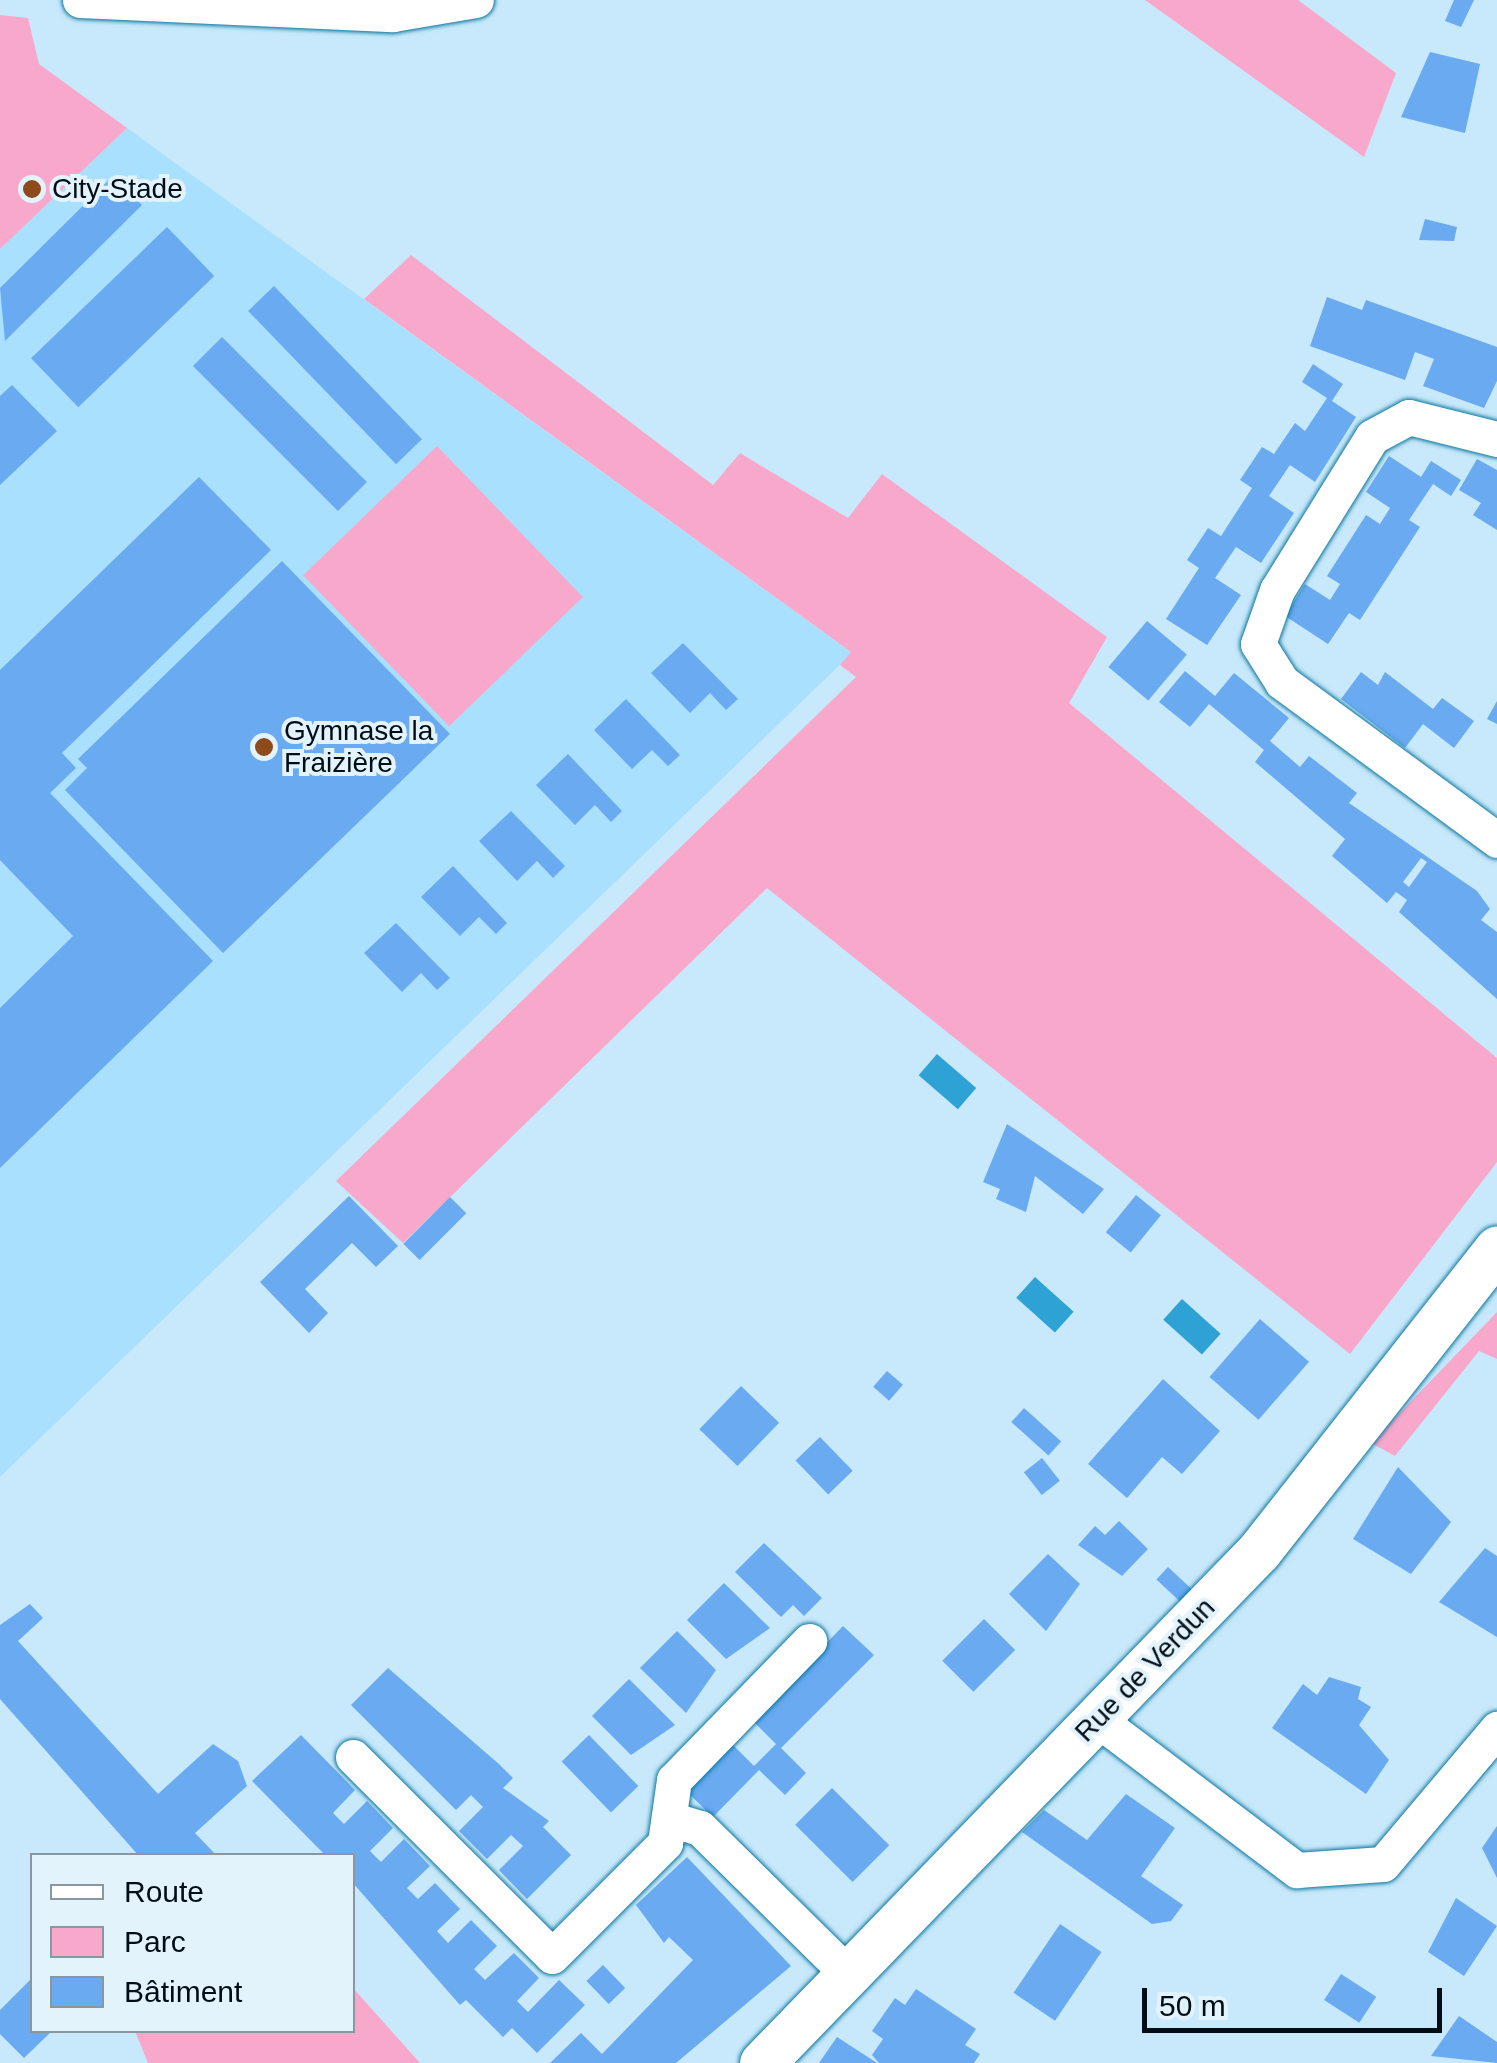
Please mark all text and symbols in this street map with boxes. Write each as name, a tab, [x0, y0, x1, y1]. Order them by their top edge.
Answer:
place label: City-Stade	[52, 172, 183, 206]
marker: City-Stade	[21, 178, 43, 200]
place label: Gymnase la Fraizière	[284, 714, 433, 780]
marker: Gymnase la Fraizière	[253, 736, 275, 758]
street label: Rue de Verdun	[1068, 1591, 1222, 1749]
legend	[30, 1853, 355, 2033]
text: Route	[124, 1875, 204, 1908]
text: Parc	[124, 1925, 186, 1958]
scale bar	[1147, 1968, 1447, 2030]
text: Bâtiment	[124, 1975, 242, 2008]
text: 50 m	[1159, 1989, 1226, 2022]

